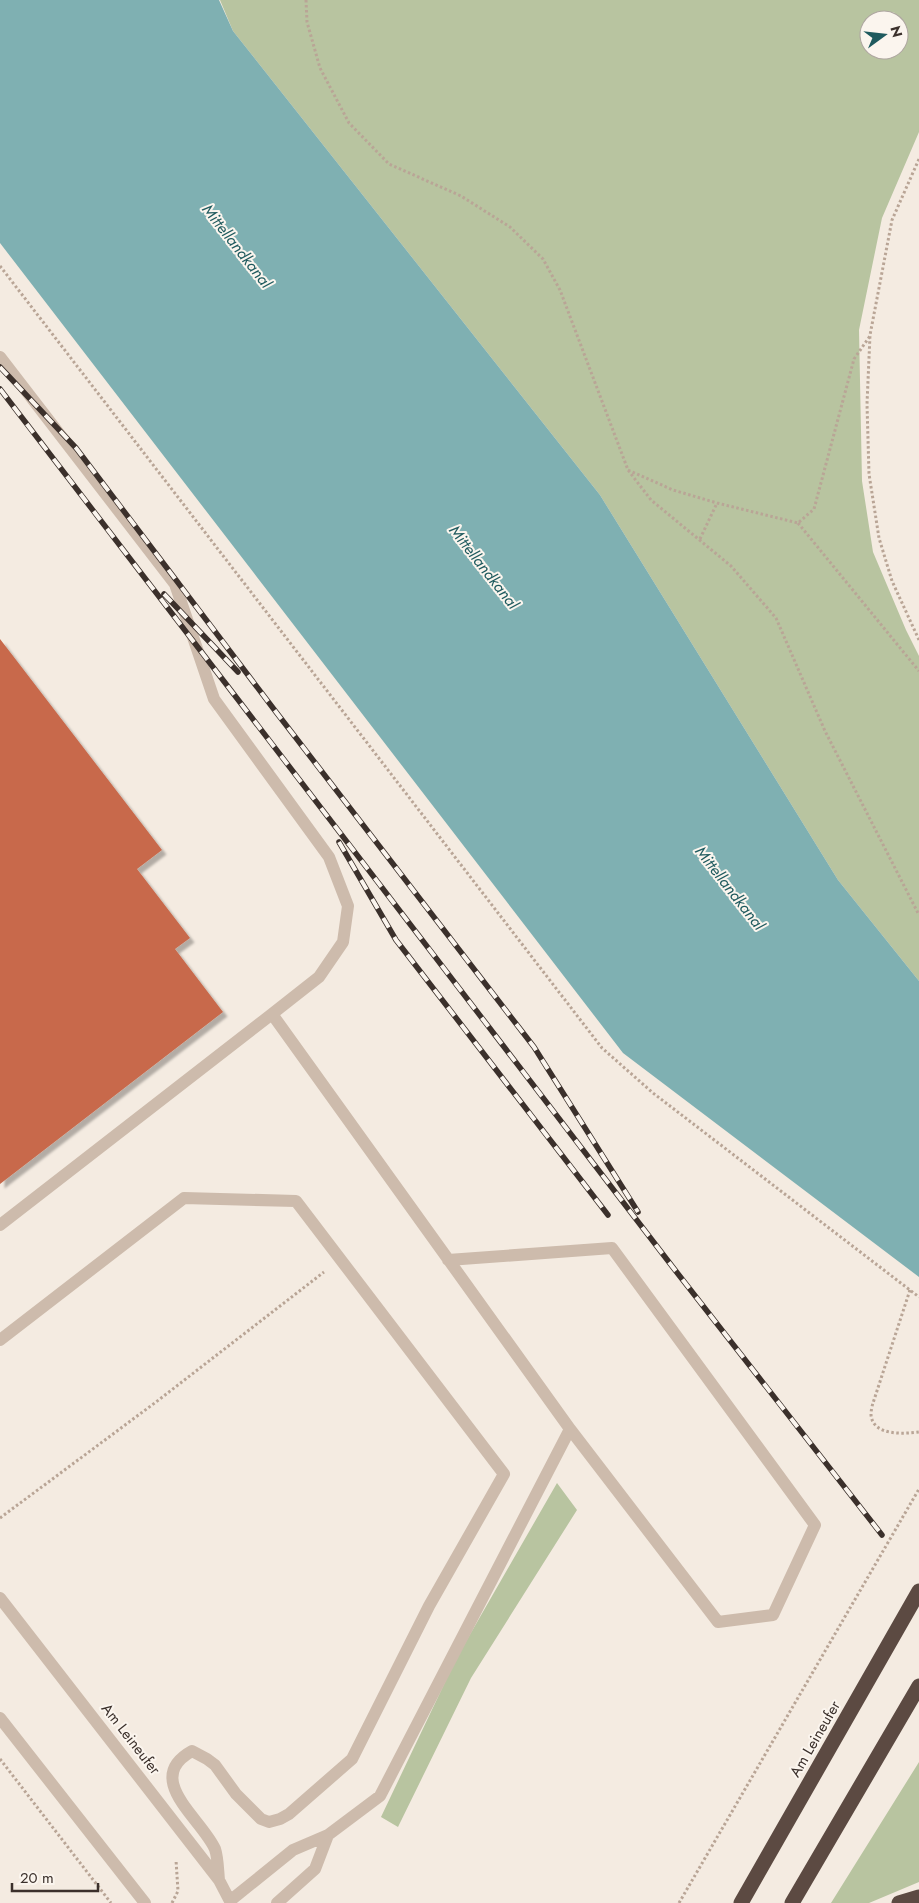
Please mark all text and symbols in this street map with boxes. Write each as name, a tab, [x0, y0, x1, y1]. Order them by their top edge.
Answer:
north arrow	[859, 10, 909, 60]
text: N	[885, 24, 908, 40]
water label: Mittellandkanal	[197, 199, 278, 294]
water label: Mittellandkanal	[444, 520, 525, 615]
water label: Mittellandkanal	[690, 841, 771, 936]
street label: Am Leineufer	[784, 1696, 846, 1781]
street label: Am Leineufer	[96, 1699, 166, 1780]
scale bar	[12, 1860, 99, 1892]
text: 20 m	[20, 1867, 54, 1889]

